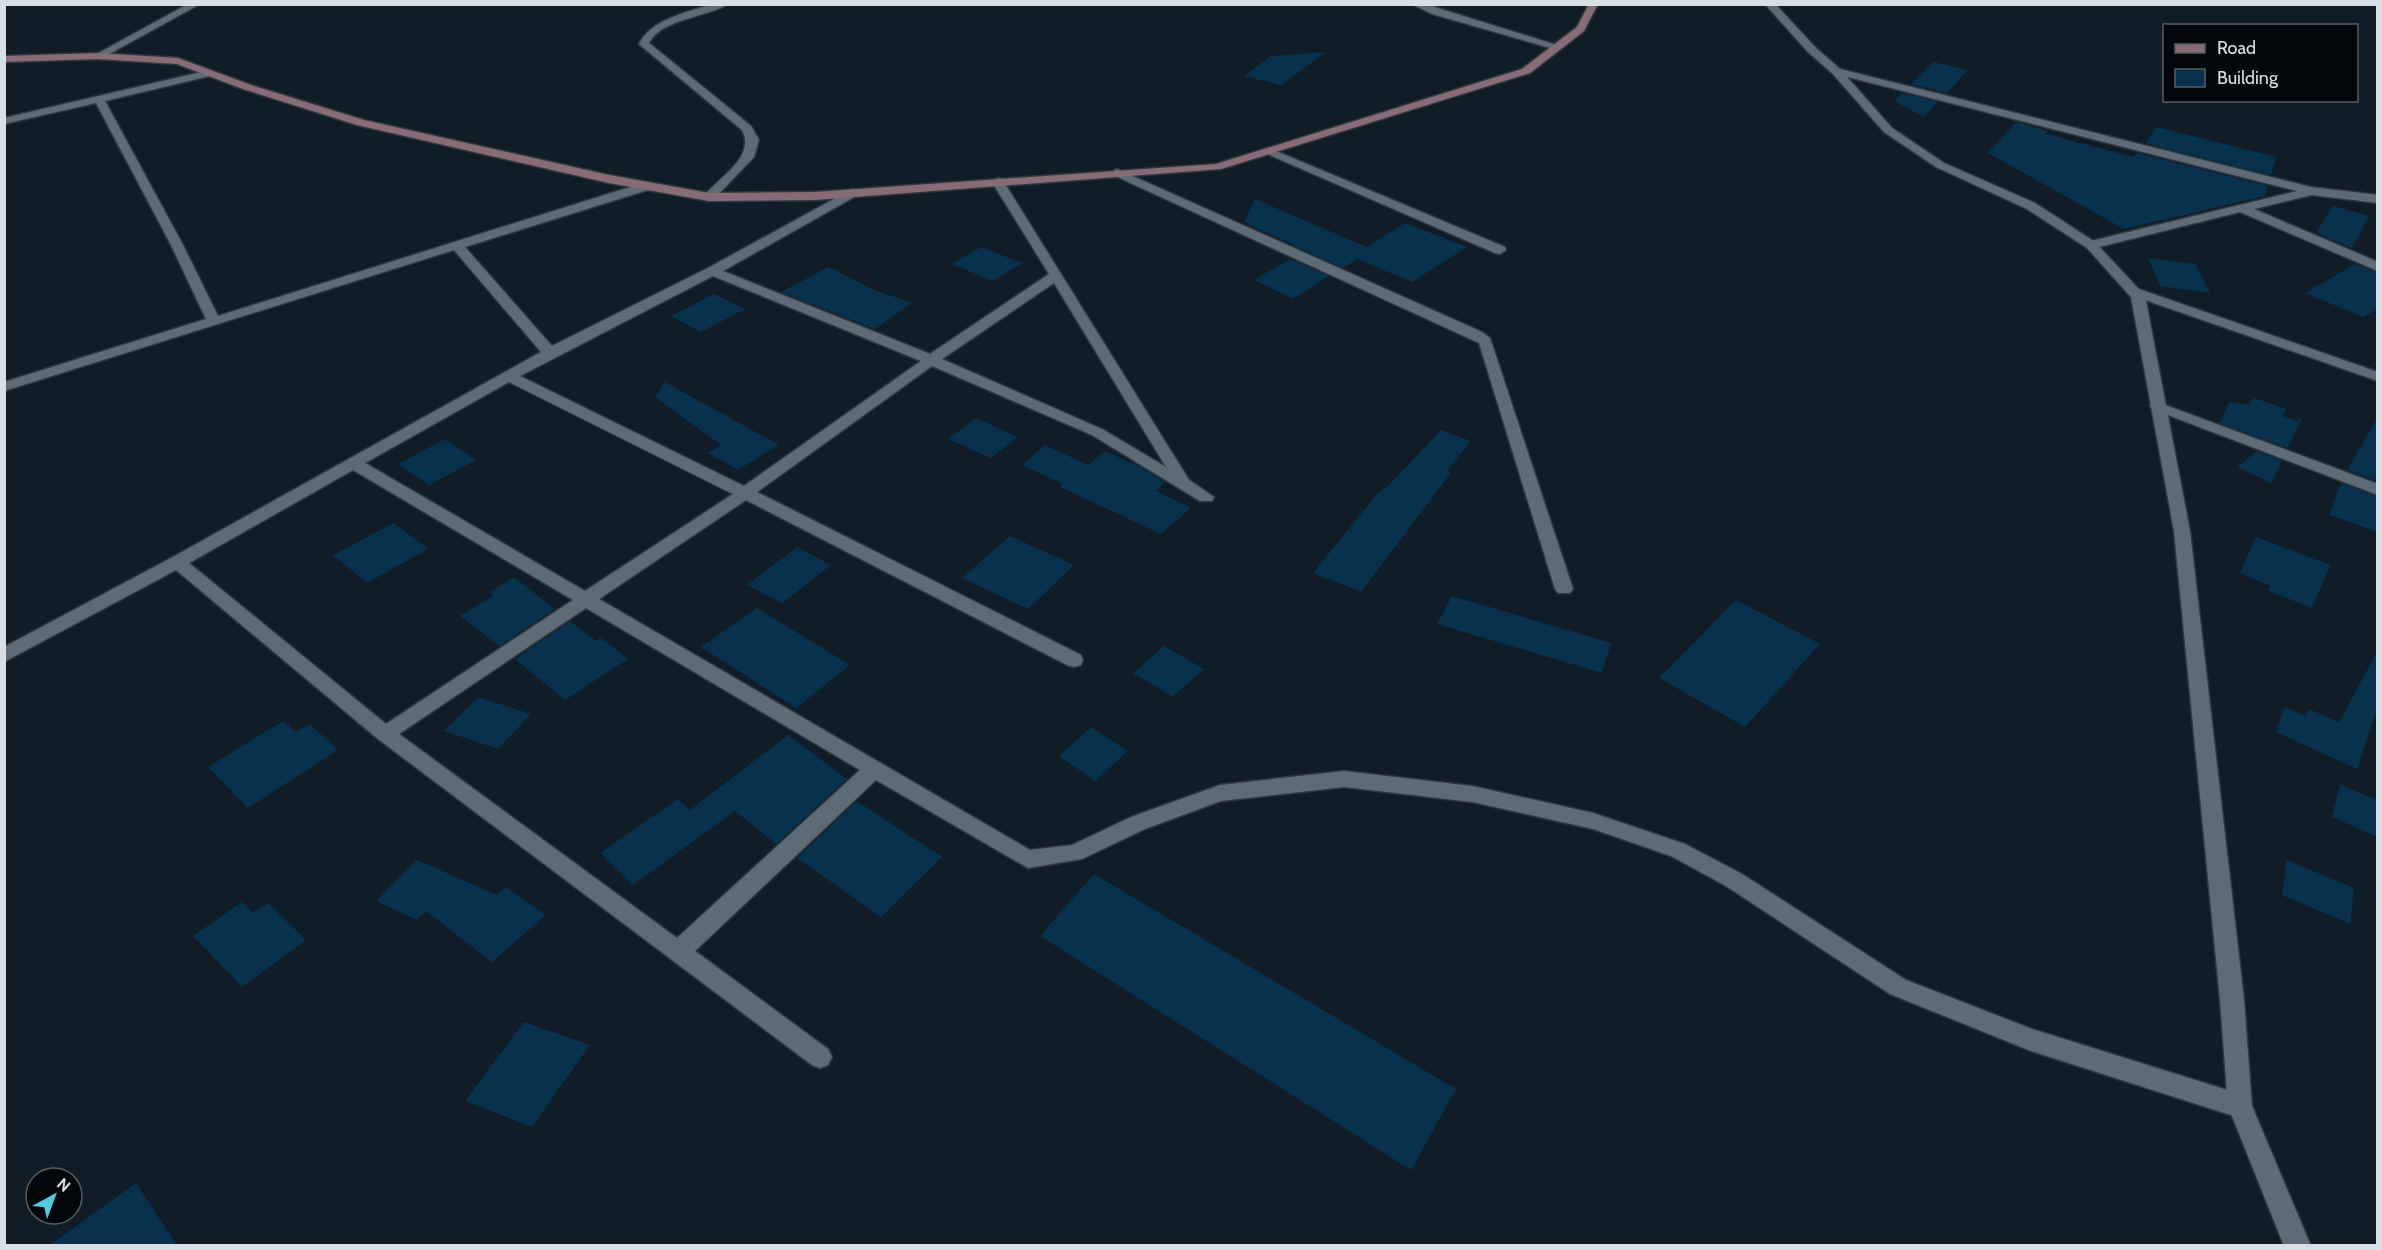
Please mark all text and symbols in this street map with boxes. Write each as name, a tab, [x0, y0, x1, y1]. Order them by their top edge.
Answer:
legend	[2163, 24, 2358, 102]
text: Road	[2217, 37, 2256, 59]
text: Building	[2217, 67, 2279, 89]
north arrow	[24, 1166, 84, 1226]
text: N	[53, 1174, 74, 1196]

